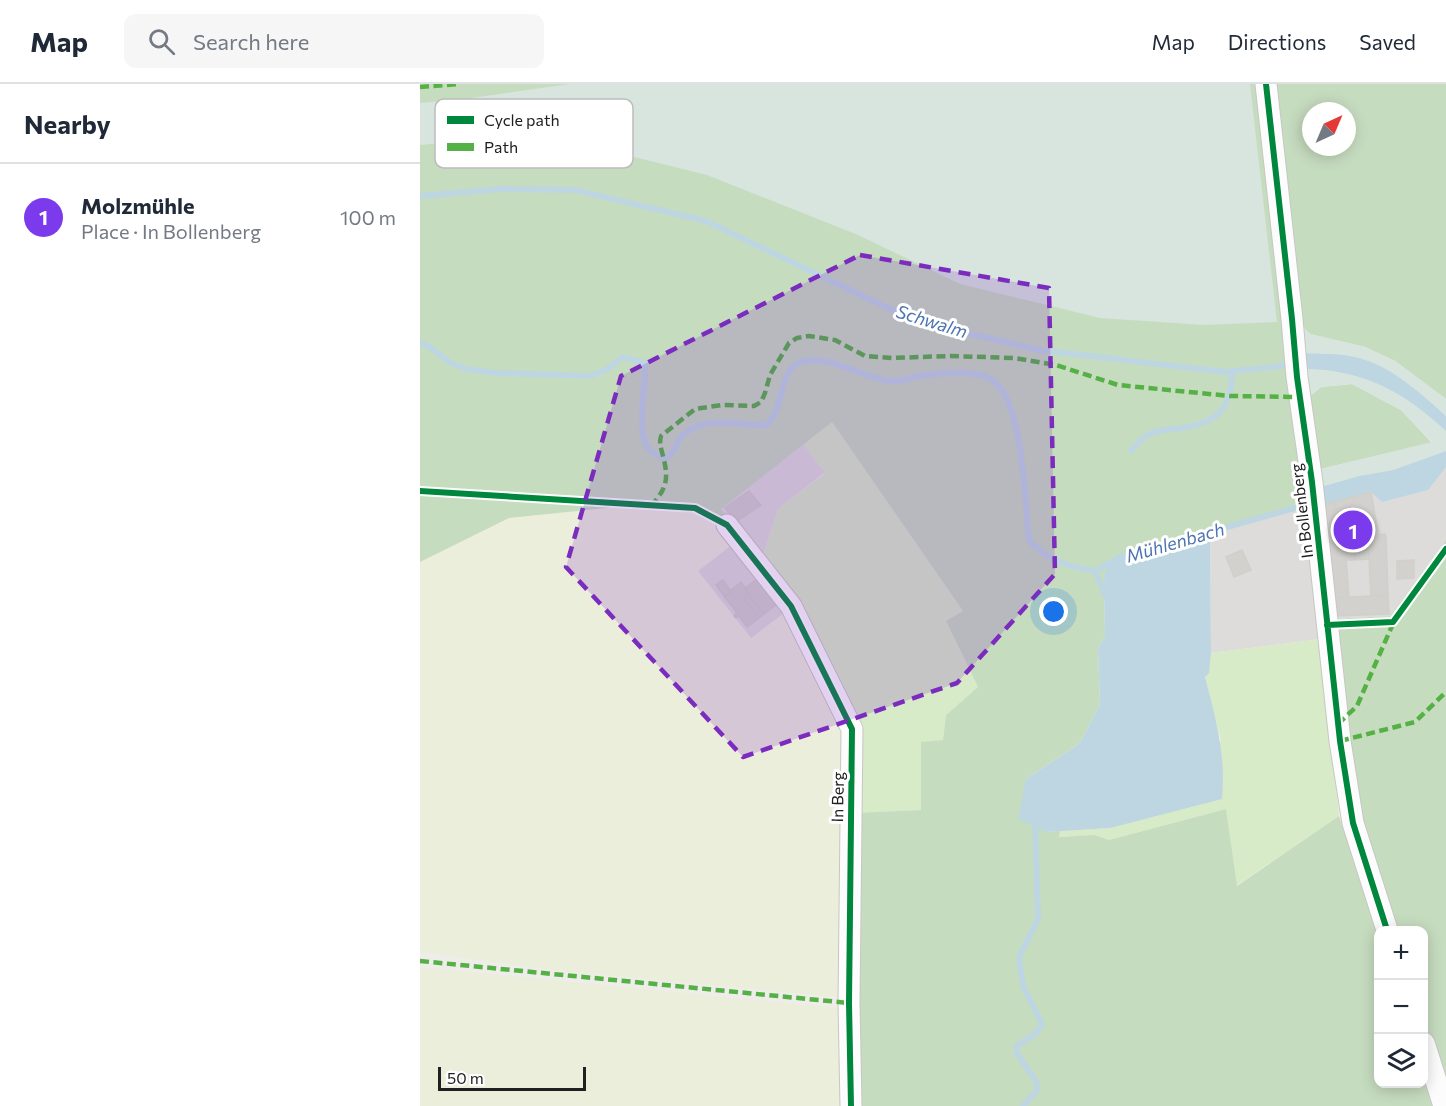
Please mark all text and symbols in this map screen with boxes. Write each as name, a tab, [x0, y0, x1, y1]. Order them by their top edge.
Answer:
search box	[124, 14, 544, 68]
text: Map	[30, 24, 88, 58]
icon: search	[145, 25, 178, 58]
text: Search here	[193, 28, 309, 55]
text: Map	[1152, 29, 1195, 54]
text: Directions	[1228, 29, 1326, 54]
text: Saved	[1359, 29, 1416, 54]
legend	[435, 99, 633, 168]
north arrow	[1302, 102, 1356, 156]
text: Nearby	[24, 108, 111, 139]
text: Cycle path	[484, 110, 560, 129]
text: Path	[484, 137, 518, 156]
text: Molzmühle	[81, 192, 195, 219]
text: 1	[39, 205, 48, 229]
text: 100 m	[340, 205, 396, 229]
text: Place · In Bollenberg	[81, 219, 261, 243]
water label: Schwalm	[894, 300, 970, 342]
street label: In Bollenberg	[1286, 462, 1316, 559]
pin: 1	[1334, 508, 1372, 552]
water label: Mühlenbach	[1123, 517, 1227, 567]
your location	[1039, 597, 1068, 626]
street label: In Berg	[827, 771, 847, 822]
map controls	[1374, 926, 1428, 1088]
button: +	[1374, 926, 1428, 980]
button: −	[1374, 980, 1428, 1034]
button: layers	[1374, 1034, 1428, 1088]
scale bar	[438, 1064, 586, 1092]
text: 50 m	[447, 1068, 484, 1087]

